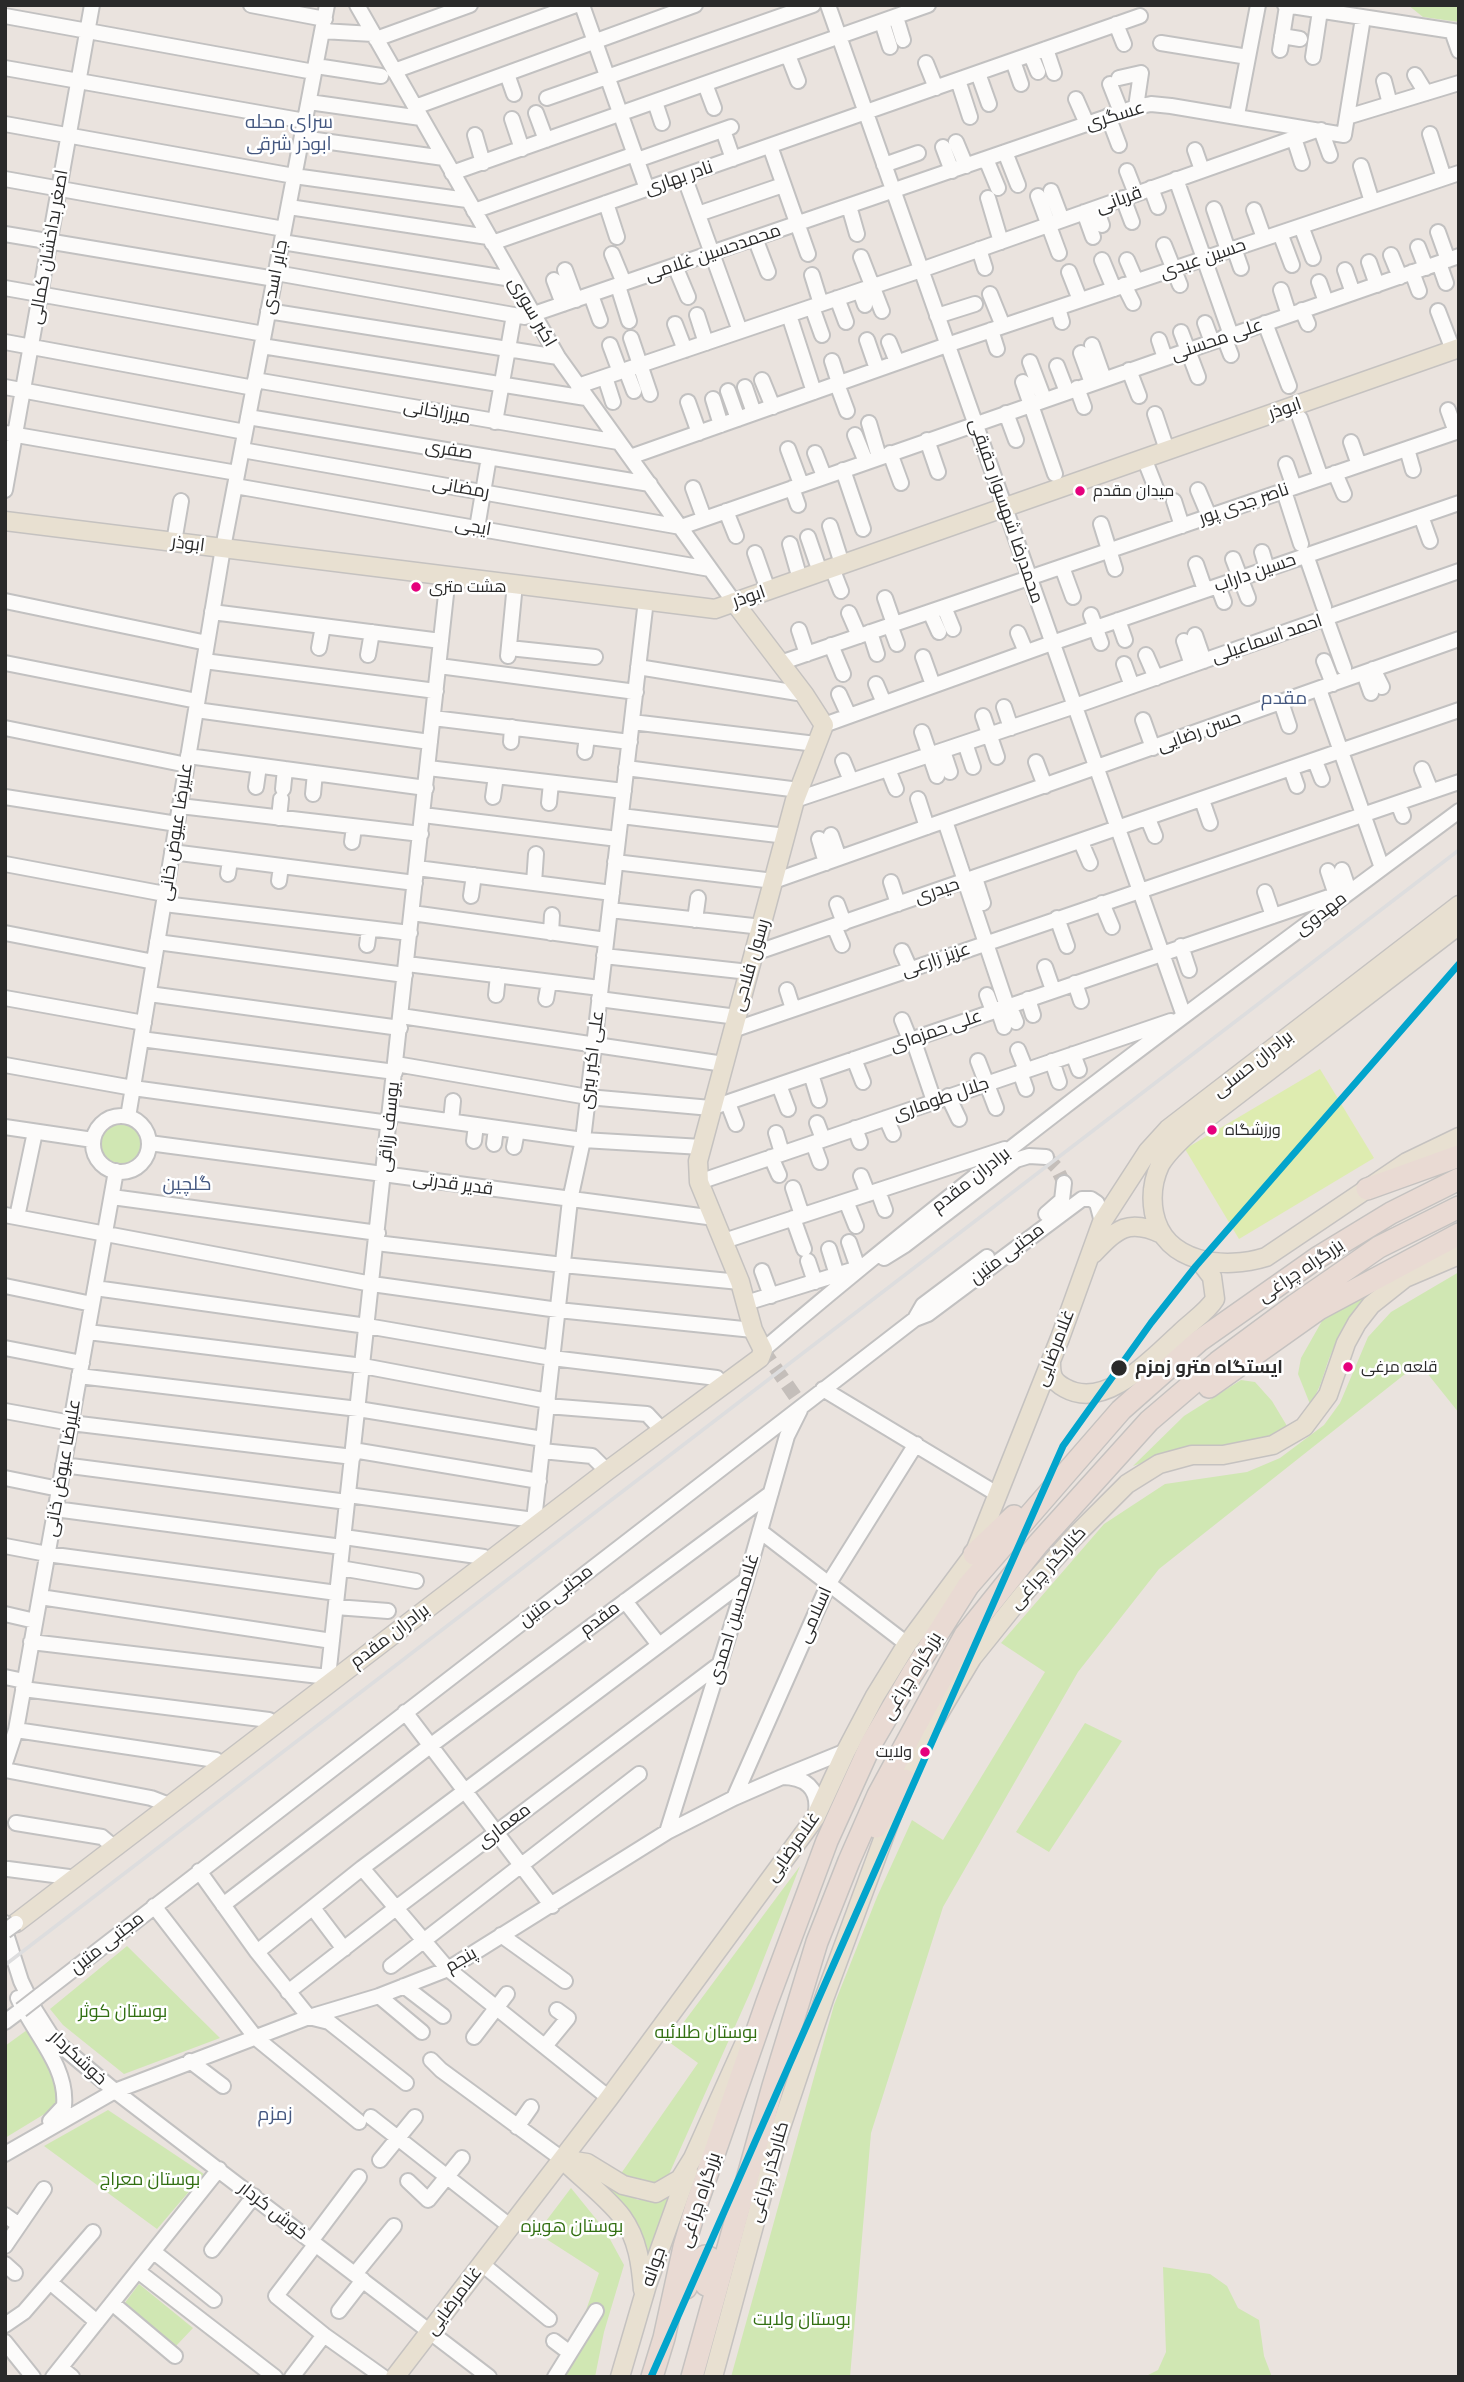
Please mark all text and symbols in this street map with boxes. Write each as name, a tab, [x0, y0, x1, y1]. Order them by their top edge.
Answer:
street label: عسگری	[1083, 97, 1147, 135]
district label: سرای محله ابوذر شرقی	[245, 112, 333, 156]
street label: نادر بهاری	[642, 156, 716, 200]
street label: اصغر بداخشان کمالی	[25, 168, 73, 326]
street label: قربانی	[1093, 182, 1145, 218]
street label: محمدحسین غلامی	[642, 220, 784, 286]
street label: حسین عبدی	[1157, 234, 1249, 284]
street label: جابر اسدی	[257, 238, 293, 316]
street label: اکبر سوری	[503, 273, 561, 351]
street label: علی محسنی	[1168, 314, 1266, 366]
street label: ابوذر	[1266, 393, 1304, 425]
street label: میرزاخانی	[402, 395, 472, 429]
street label: محمدرضا شهسوار حقیقی	[964, 416, 1048, 606]
street label: صفری	[424, 436, 474, 464]
street label: رمضانی	[431, 472, 491, 504]
street label: ناصر جدی پور	[1196, 479, 1292, 529]
place label: میدان مقدم	[1093, 481, 1174, 501]
marker: میدان مقدم	[1073, 484, 1087, 498]
street label: ایجی	[453, 513, 493, 541]
street label: ابوذر	[170, 531, 206, 557]
street label: حسین داراب	[1211, 549, 1299, 597]
place label: هشت متری	[429, 577, 506, 597]
marker: هشت متری	[409, 580, 423, 594]
street label: ابوذر	[730, 581, 768, 613]
street label: احمد اسماعیلی	[1209, 610, 1325, 668]
district label: مقدم	[1261, 688, 1307, 710]
street label: حسن رضایی	[1154, 707, 1244, 757]
street label: علیرضا عیوض خانی	[154, 762, 198, 902]
street label: حیدری	[912, 873, 962, 909]
street label: مهدوی	[1291, 888, 1351, 940]
street label: رسول فلاحی	[728, 916, 774, 1014]
street label: عزیز زارعی	[899, 938, 973, 982]
street label: علی حمزه‌ای	[887, 1005, 985, 1057]
street label: علی اکبر ببری	[575, 1010, 609, 1110]
street label: برادران حسنی	[1208, 1026, 1298, 1102]
street label: جلال طوماری	[890, 1073, 992, 1125]
street label: یوسف رزاقی	[374, 1081, 404, 1173]
place label: ورزشگاه	[1225, 1120, 1281, 1140]
marker: ورزشگاه	[1205, 1123, 1219, 1137]
street label: برادران مقدم	[928, 1143, 1014, 1217]
street label: قدیر قدرتی	[411, 1168, 495, 1200]
district label: گلچین	[163, 1174, 211, 1196]
street label: مجتبی متین	[965, 1219, 1049, 1289]
street label: بزرگراه چراغی	[1254, 1234, 1348, 1308]
street label: غلامرضایی	[1030, 1307, 1080, 1389]
place label: ایستگاه مترو زمزم	[1135, 1357, 1283, 1379]
place label: قلعه مرغی	[1361, 1357, 1438, 1377]
marker: ایستگاه مترو زمزم	[1109, 1358, 1129, 1378]
marker: قلعه مرغی	[1341, 1360, 1355, 1374]
street label: علیرضا عیوض خانی	[40, 1398, 86, 1538]
street label: کنارگذر چراغی	[1005, 1522, 1091, 1614]
street label: غلامحسین احمدی	[704, 1551, 764, 1687]
street label: مجتبی متین	[515, 1560, 597, 1632]
street label: اسلامی	[793, 1584, 837, 1646]
street label: مقدم	[576, 1597, 624, 1641]
street label: برادران مقدم	[346, 1599, 434, 1673]
street label: بزرگراه چراغی	[877, 1628, 947, 1724]
place label: ولایت	[876, 1742, 912, 1762]
marker: ولایت	[918, 1745, 932, 1759]
street label: معماری	[473, 1799, 535, 1853]
street label: غلامرضایی	[761, 1808, 825, 1886]
street label: مجتبی متین	[66, 1907, 148, 1979]
street label: پنجم	[441, 1942, 481, 1978]
park label: بوستان کوثر	[79, 2001, 167, 2023]
park label: بوستان طلائیه	[655, 2022, 757, 2044]
street label: خوشکردار	[45, 2026, 111, 2090]
district label: زمزم	[258, 2104, 292, 2126]
street label: کنارگذر چراغی	[744, 2119, 794, 2225]
street label: بزرگراه چراغی	[674, 2150, 726, 2250]
park label: بوستان معراج	[100, 2169, 200, 2191]
street label: خوش کردار	[234, 2177, 312, 2245]
park label: بوستان هویزه	[521, 2216, 623, 2238]
street label: جوانه	[637, 2244, 671, 2290]
street label: غلامرضایی	[421, 2262, 487, 2340]
park label: بوستان ولایت	[753, 2309, 851, 2331]

